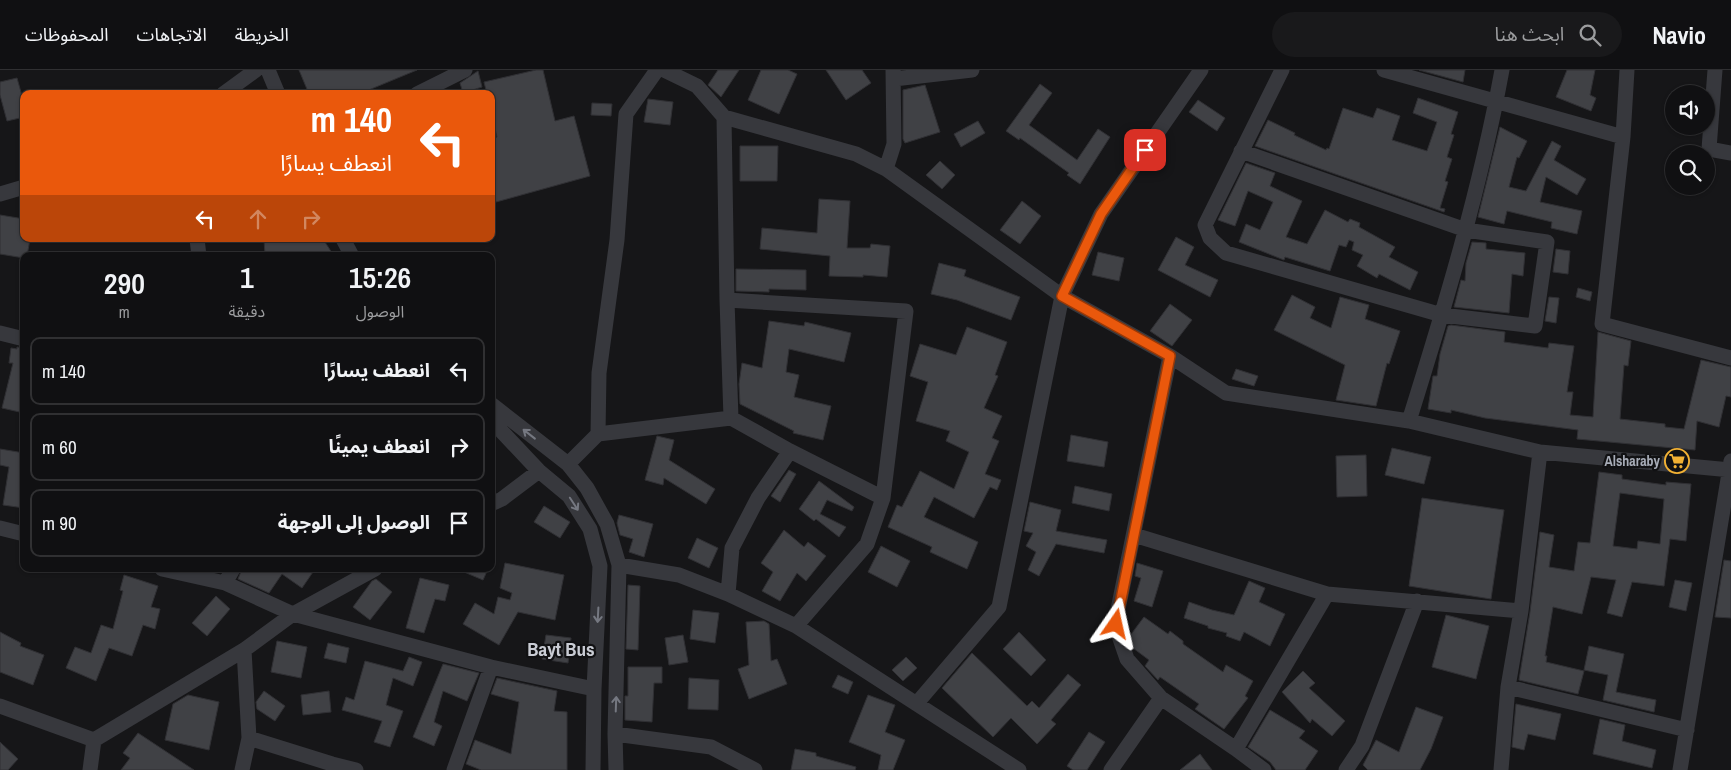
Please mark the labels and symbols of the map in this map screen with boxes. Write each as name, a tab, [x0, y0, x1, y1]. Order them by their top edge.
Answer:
pin	[1124, 129, 1166, 171]
one-way arrow	[523, 428, 536, 439]
supermarket icon: Alsharaby	[1664, 448, 1690, 474]
place label: Alsharaby	[1604, 452, 1661, 470]
one-way arrow	[570, 497, 580, 511]
position arrow	[1089, 597, 1141, 649]
one-way arrow	[593, 607, 602, 623]
district label: Bayt Bus	[527, 636, 595, 662]
one-way arrow	[611, 696, 620, 712]

